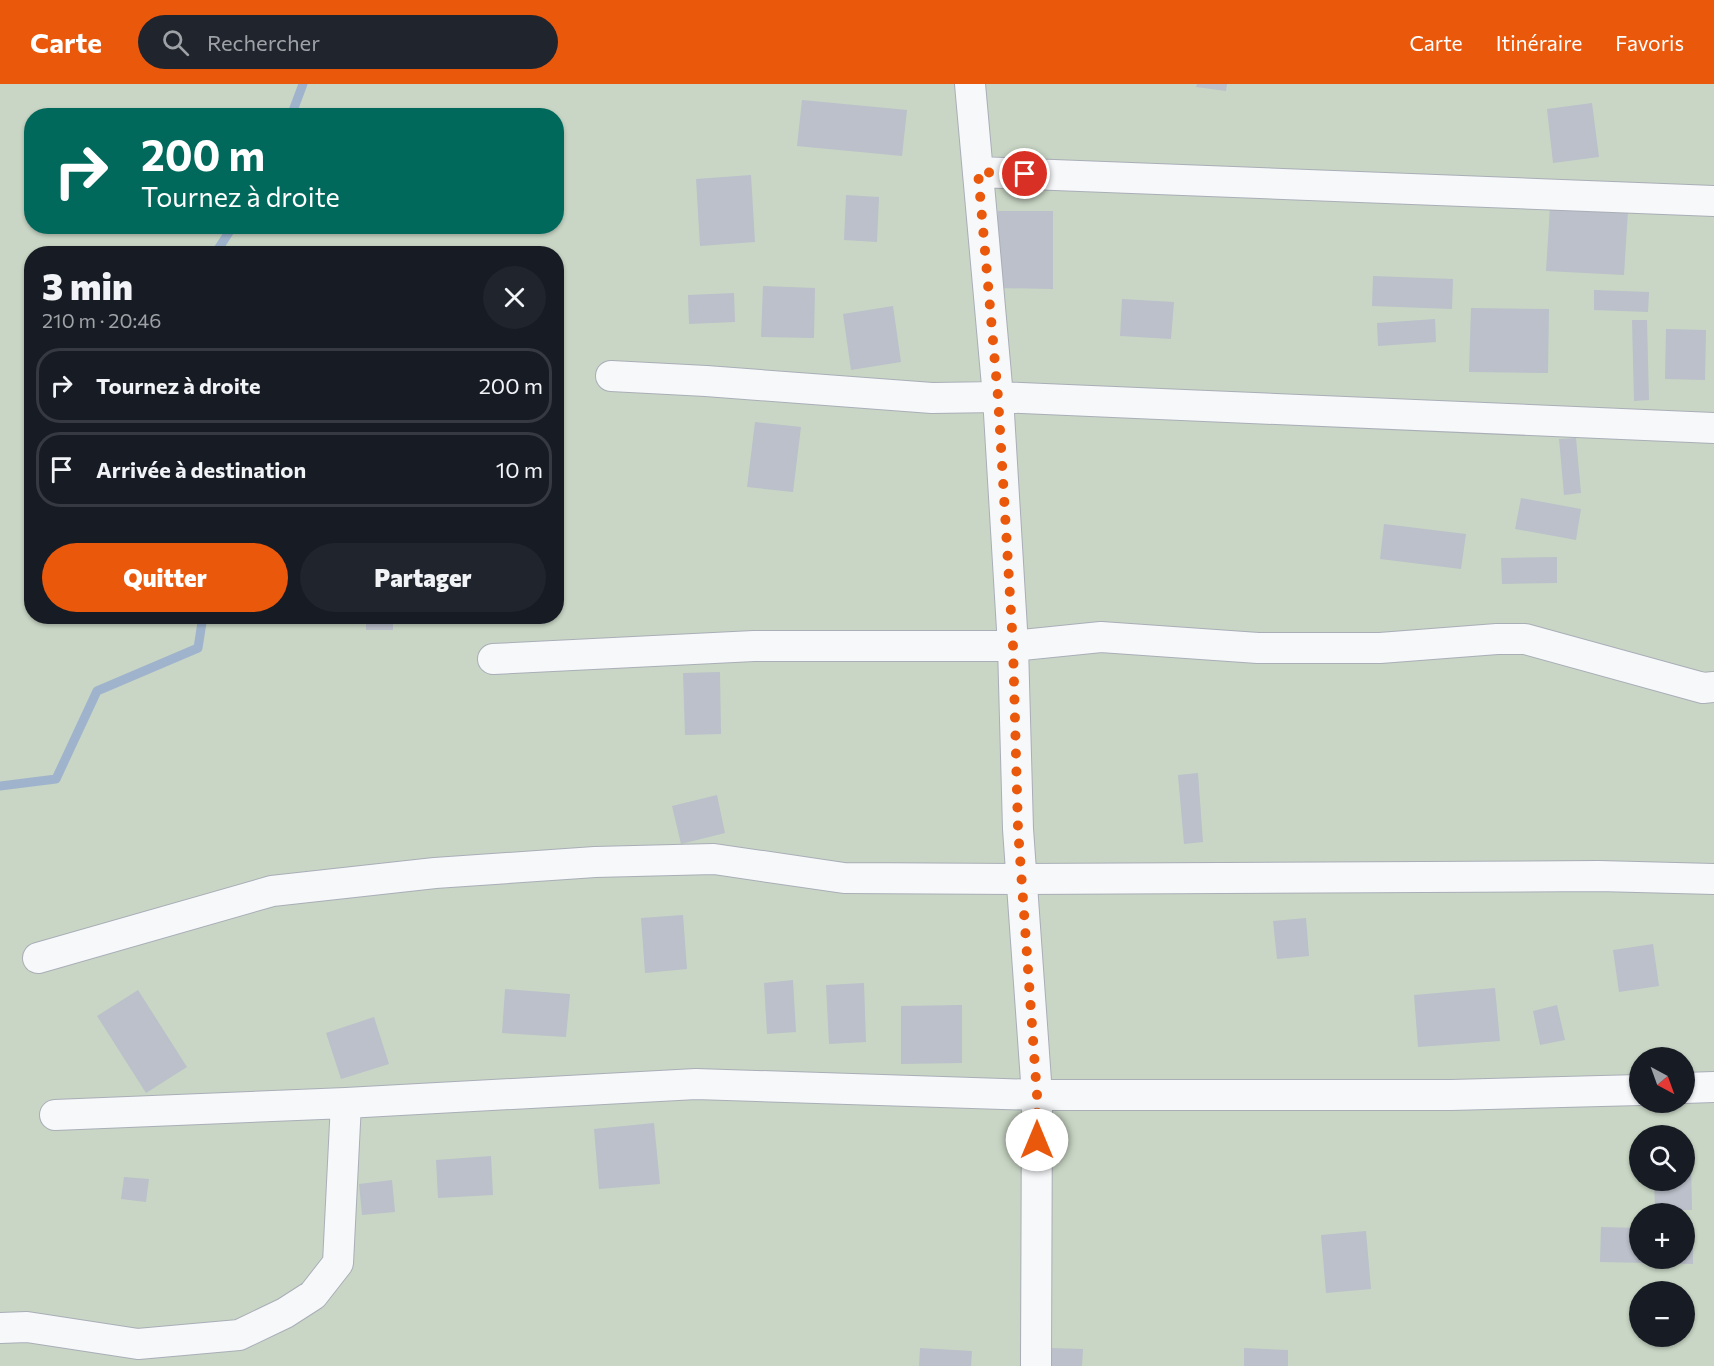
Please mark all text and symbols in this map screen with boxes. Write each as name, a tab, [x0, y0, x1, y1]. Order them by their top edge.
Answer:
search box	[138, 15, 558, 69]
text: Carte	[30, 25, 102, 59]
icon: search	[159, 26, 192, 59]
text: Rechercher	[207, 29, 320, 56]
text: Carte	[1409, 30, 1463, 55]
text: Itinéraire	[1496, 30, 1582, 55]
text: Favoris	[1615, 30, 1684, 55]
text: 200 m	[141, 128, 265, 180]
icon: right	[42, 132, 120, 210]
pin	[999, 148, 1050, 199]
icon: arrive	[1008, 157, 1041, 190]
text: Tournez à droite	[141, 180, 340, 213]
text: 3 min	[42, 263, 133, 307]
button: close	[483, 266, 546, 329]
text: 210 m · 20:46	[42, 308, 161, 332]
icon: right	[45, 369, 78, 402]
text: Tournez à droite	[96, 372, 261, 399]
text: 200 m	[479, 372, 543, 399]
icon: arrive	[45, 453, 78, 486]
text: Arrivée à destination	[96, 456, 306, 483]
text: 10 m	[496, 456, 543, 483]
button: Quitter	[42, 543, 288, 612]
button: Partager	[300, 543, 546, 612]
north arrow	[1629, 1047, 1695, 1113]
map controls	[1629, 1047, 1695, 1347]
position arrow	[1005, 1108, 1069, 1172]
button: search	[1629, 1125, 1695, 1191]
button: +	[1629, 1203, 1695, 1269]
button: −	[1629, 1281, 1695, 1347]

